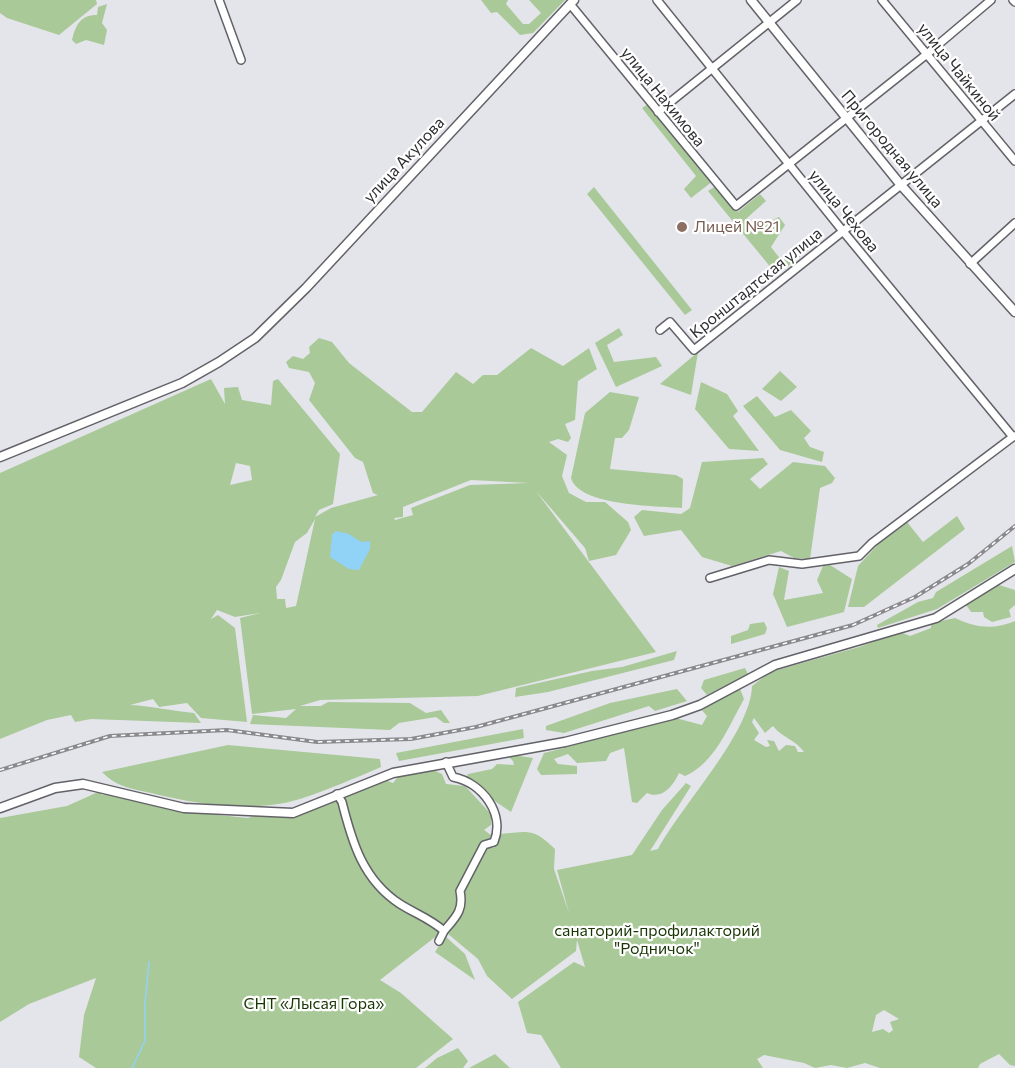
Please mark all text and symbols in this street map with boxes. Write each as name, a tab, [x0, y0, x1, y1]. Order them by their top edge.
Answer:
street label: улица Чайкиной	[914, 19, 1004, 125]
street label: улица Нахимова	[617, 43, 709, 151]
street label: Пригородная улица	[837, 86, 947, 212]
street label: улица Акулова	[360, 113, 448, 207]
street label: улица Чехова	[805, 166, 883, 256]
place label: Лицей №21	[694, 217, 780, 237]
marker: Лицей №21	[675, 220, 689, 234]
street label: Кронштадтская улица	[686, 224, 826, 342]
park label: санаторий-профилакторий "Родничок"	[554, 921, 760, 959]
park label: СНТ «Лысая Гора»	[244, 994, 384, 1014]

